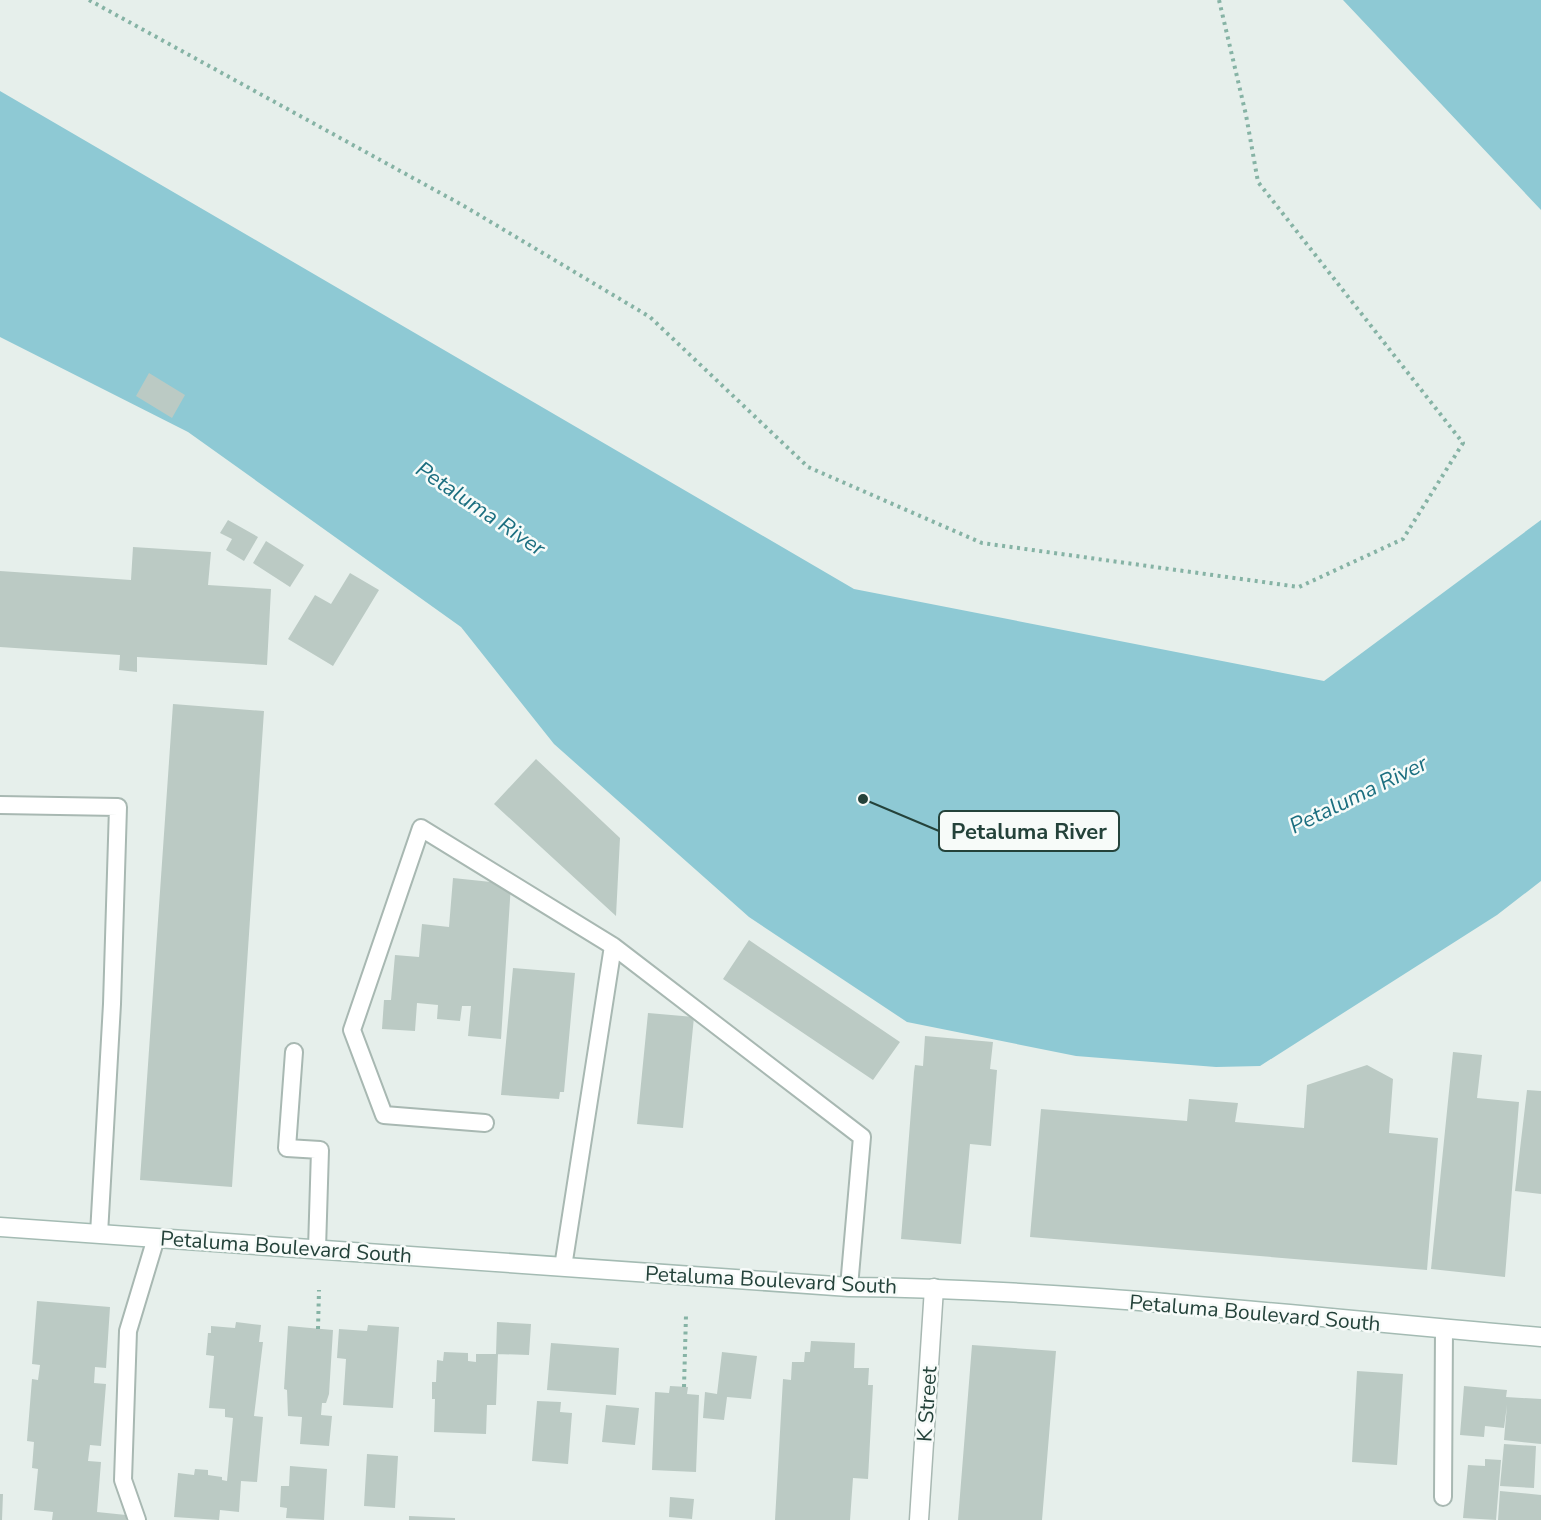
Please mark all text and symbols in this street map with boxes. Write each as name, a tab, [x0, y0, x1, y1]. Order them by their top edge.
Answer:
water label: Petaluma River	[410, 454, 552, 564]
water label: Petaluma River	[1284, 748, 1433, 841]
callout: Petaluma River	[939, 811, 1119, 851]
text: Petaluma River	[951, 817, 1107, 847]
street label: Petaluma Boulevard South	[159, 1224, 413, 1270]
street label: Petaluma Boulevard South	[644, 1259, 898, 1301]
street label: Petaluma Boulevard South	[1128, 1288, 1382, 1338]
street label: K Street	[910, 1365, 944, 1443]

